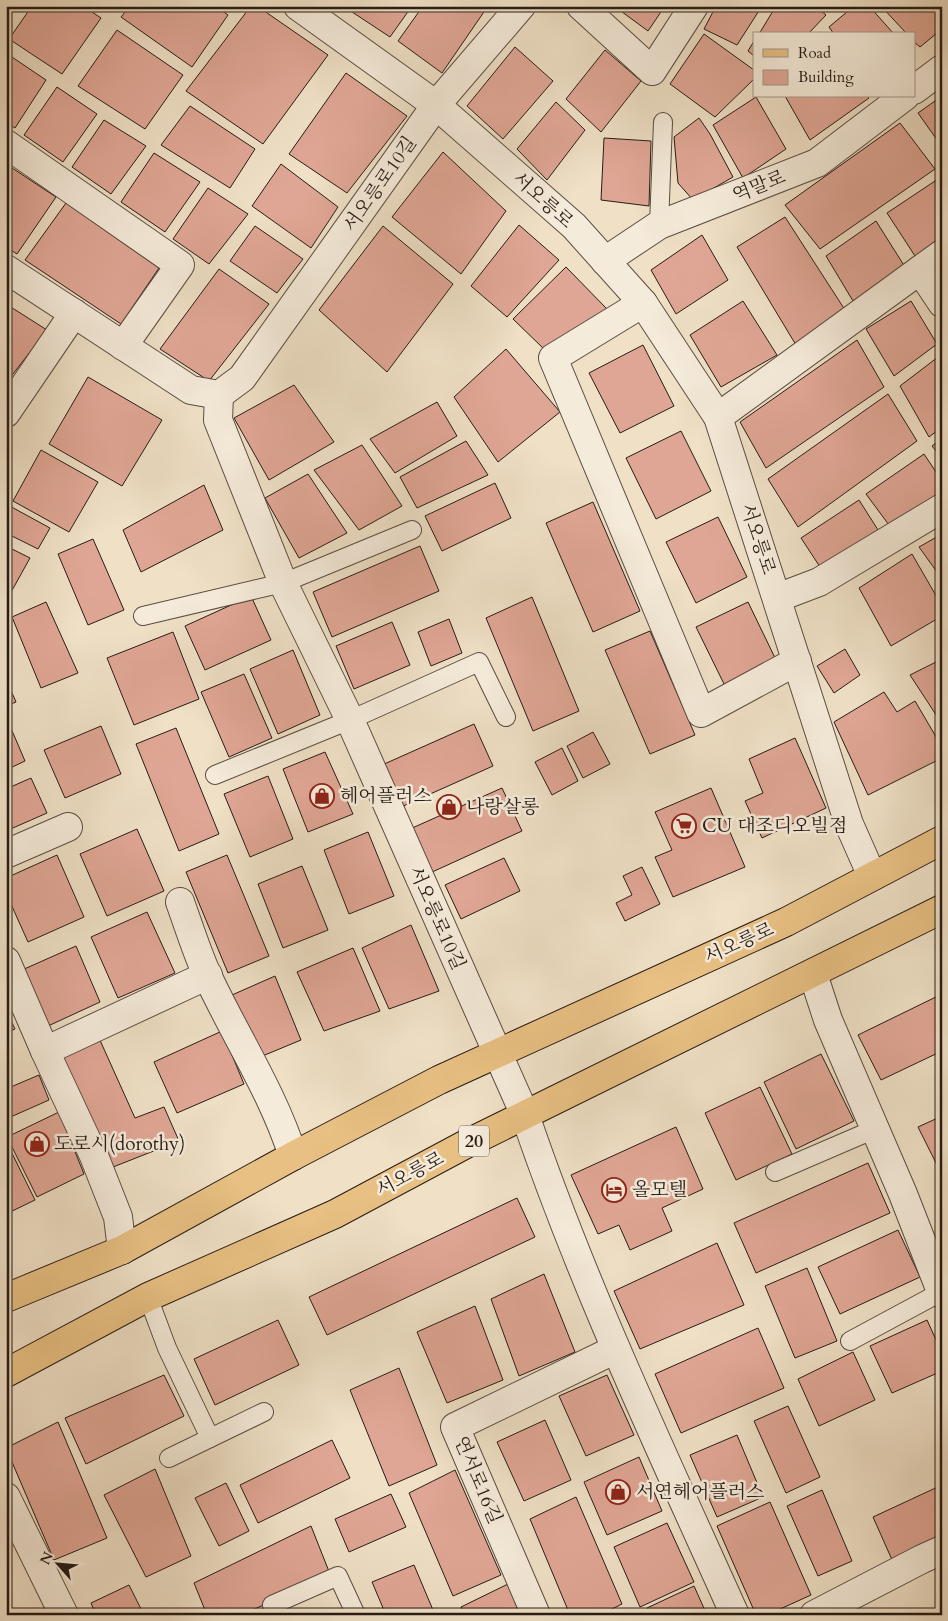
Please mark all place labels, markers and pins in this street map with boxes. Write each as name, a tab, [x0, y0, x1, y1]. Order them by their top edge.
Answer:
shop icon: 헤어플러스	[309, 783, 335, 809]
place label: 헤어플러스	[340, 783, 432, 809]
shop icon: 나랑살롱	[436, 794, 462, 820]
place label: 나랑살롱	[466, 794, 539, 820]
supermarket icon: CU 대조디오빌점	[671, 813, 697, 839]
place label: CU 대조디오빌점	[702, 813, 847, 839]
shop icon: 도로시(dorothy)	[24, 1131, 50, 1157]
place label: 도로시(dorothy)	[54, 1131, 185, 1157]
hotel icon: 올모텔	[601, 1177, 627, 1203]
place label: 올모텔	[632, 1177, 687, 1203]
shop icon: 서연헤어플러스	[605, 1479, 631, 1505]
place label: 서연헤어플러스	[636, 1479, 764, 1505]

